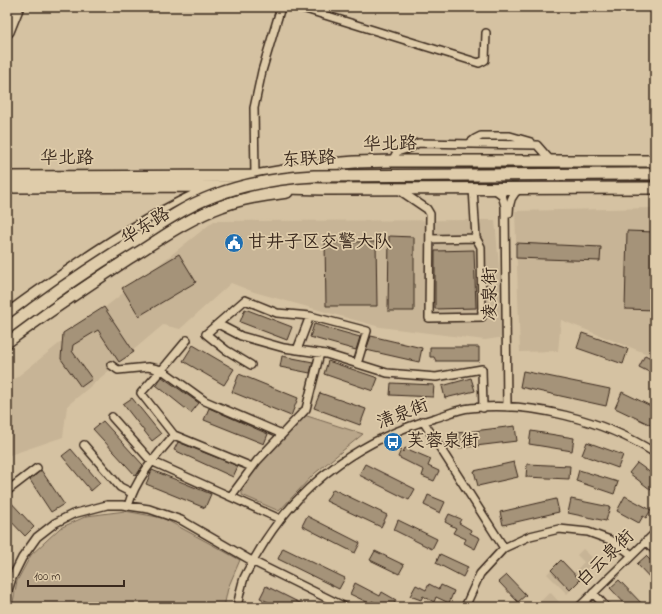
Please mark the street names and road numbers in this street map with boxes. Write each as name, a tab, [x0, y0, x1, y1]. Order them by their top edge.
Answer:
street label: 华北路	[363, 132, 417, 158]
street label: 华北路	[40, 146, 94, 172]
street label: 东联路	[281, 146, 337, 174]
street label: 华东路	[116, 202, 176, 252]
street label: 凌泉街	[478, 267, 504, 321]
street label: 清泉街	[373, 393, 433, 437]
street label: 白云泉街	[571, 525, 641, 593]

